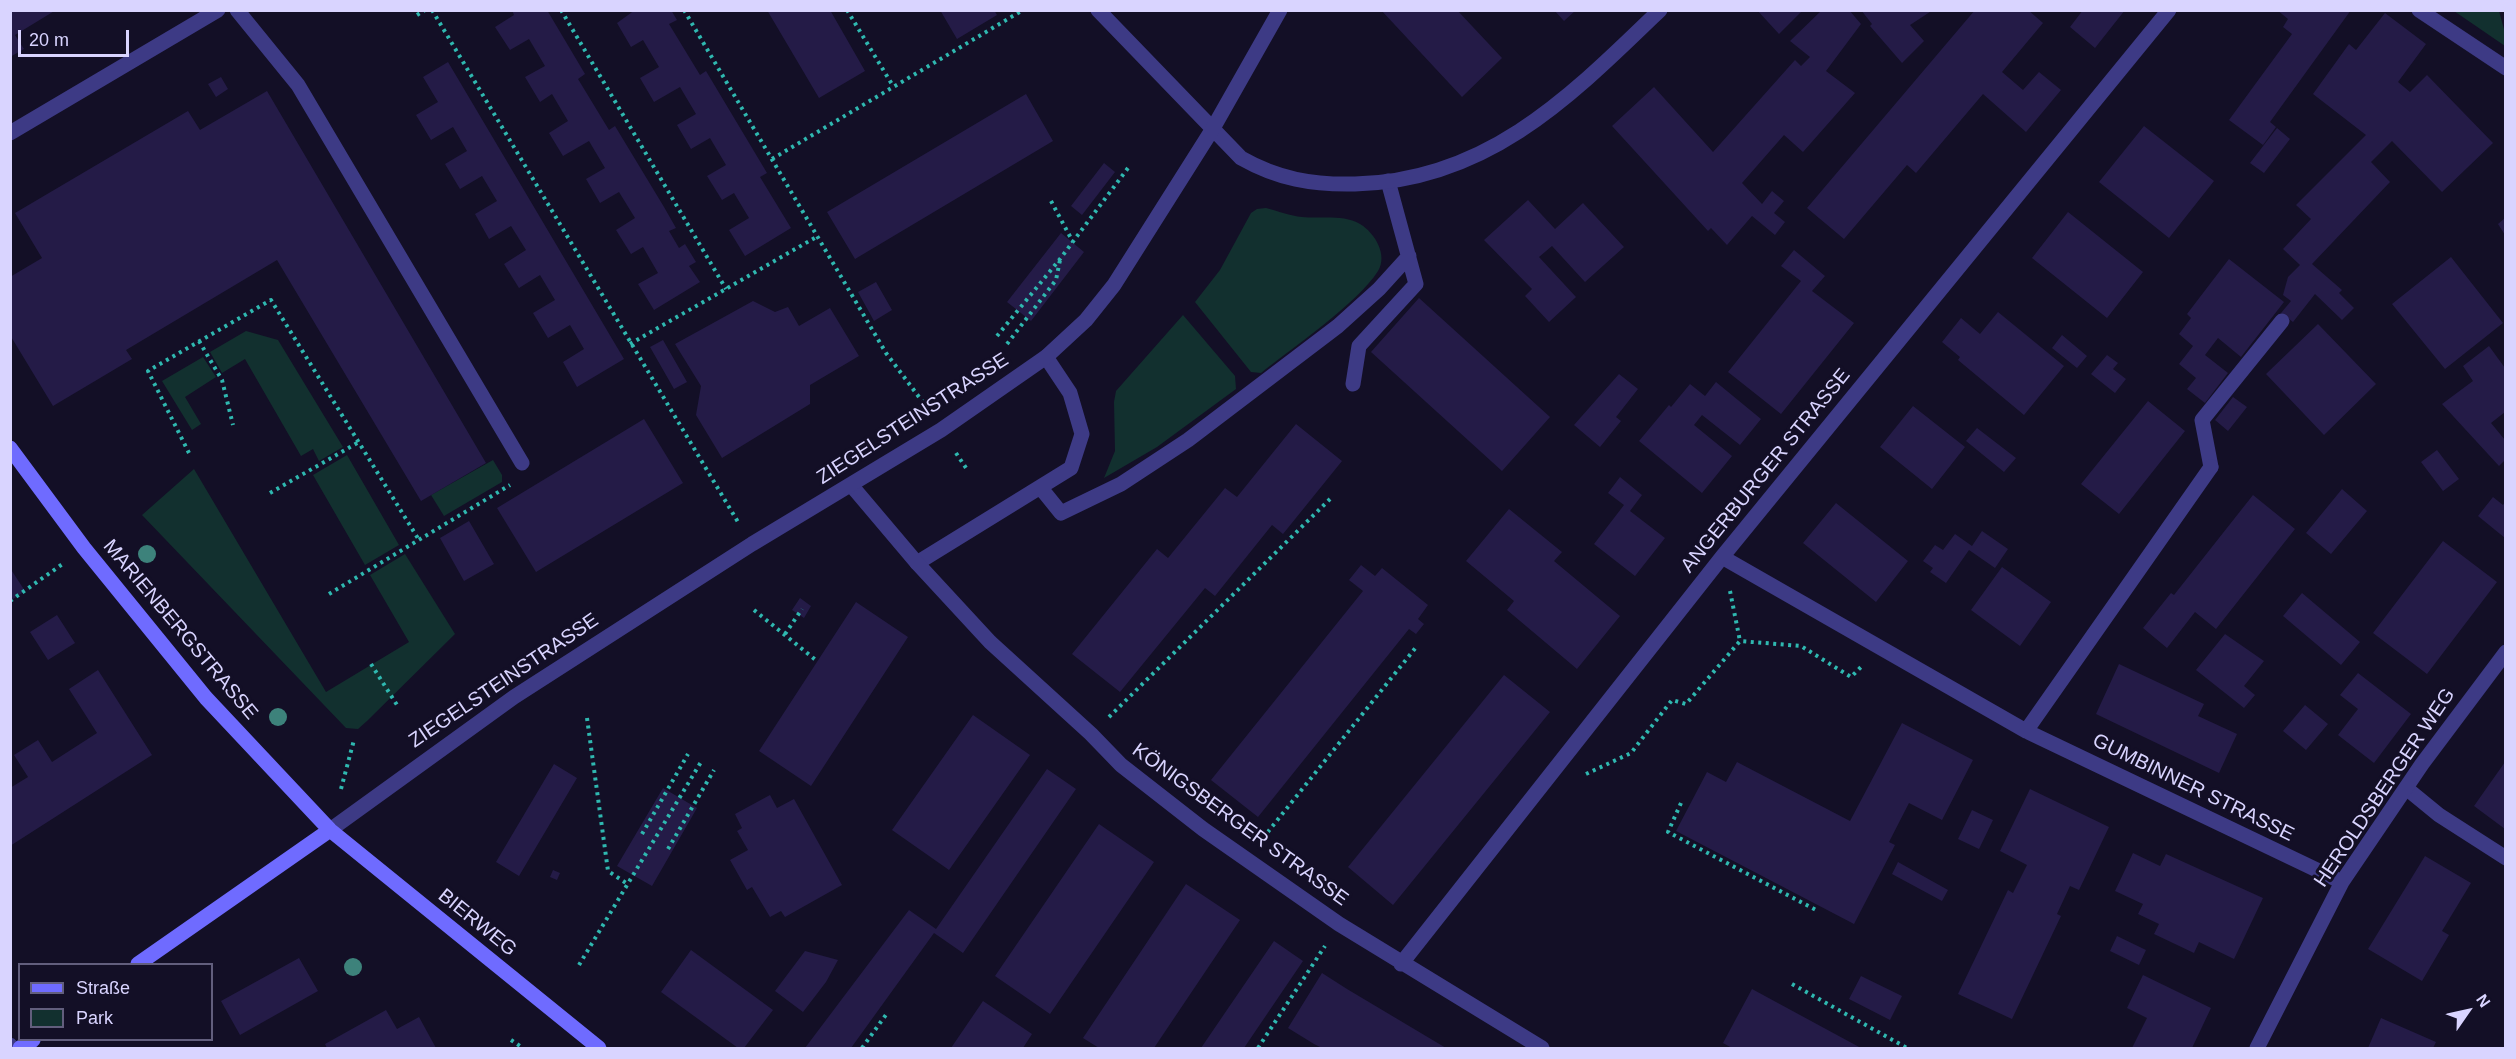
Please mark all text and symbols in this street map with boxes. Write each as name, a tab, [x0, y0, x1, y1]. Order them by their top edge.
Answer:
scale bar	[21, 18, 132, 56]
text: 20 m	[29, 30, 69, 50]
street label: ZIEGELSTEINSTRASSE	[813, 348, 1013, 490]
street label: ANGERBURGER STRASSE	[1676, 364, 1856, 578]
street label: MARIENBERGSTRASSE	[98, 535, 262, 725]
street label: ZIEGELSTEINSTRASSE	[405, 609, 603, 753]
street label: HEROLDSBERGER WEG	[2309, 684, 2461, 892]
street label: GUMBINNER STRASSE	[2088, 729, 2298, 847]
street label: KÖNIGSBERGER STRASSE	[1127, 739, 1353, 911]
street label: BIERWEG	[433, 884, 521, 962]
legend	[18, 963, 213, 1041]
text: Straße	[76, 978, 130, 998]
north arrow	[2438, 981, 2498, 1041]
text: N	[2473, 991, 2494, 1010]
text: Park	[76, 1008, 113, 1028]

